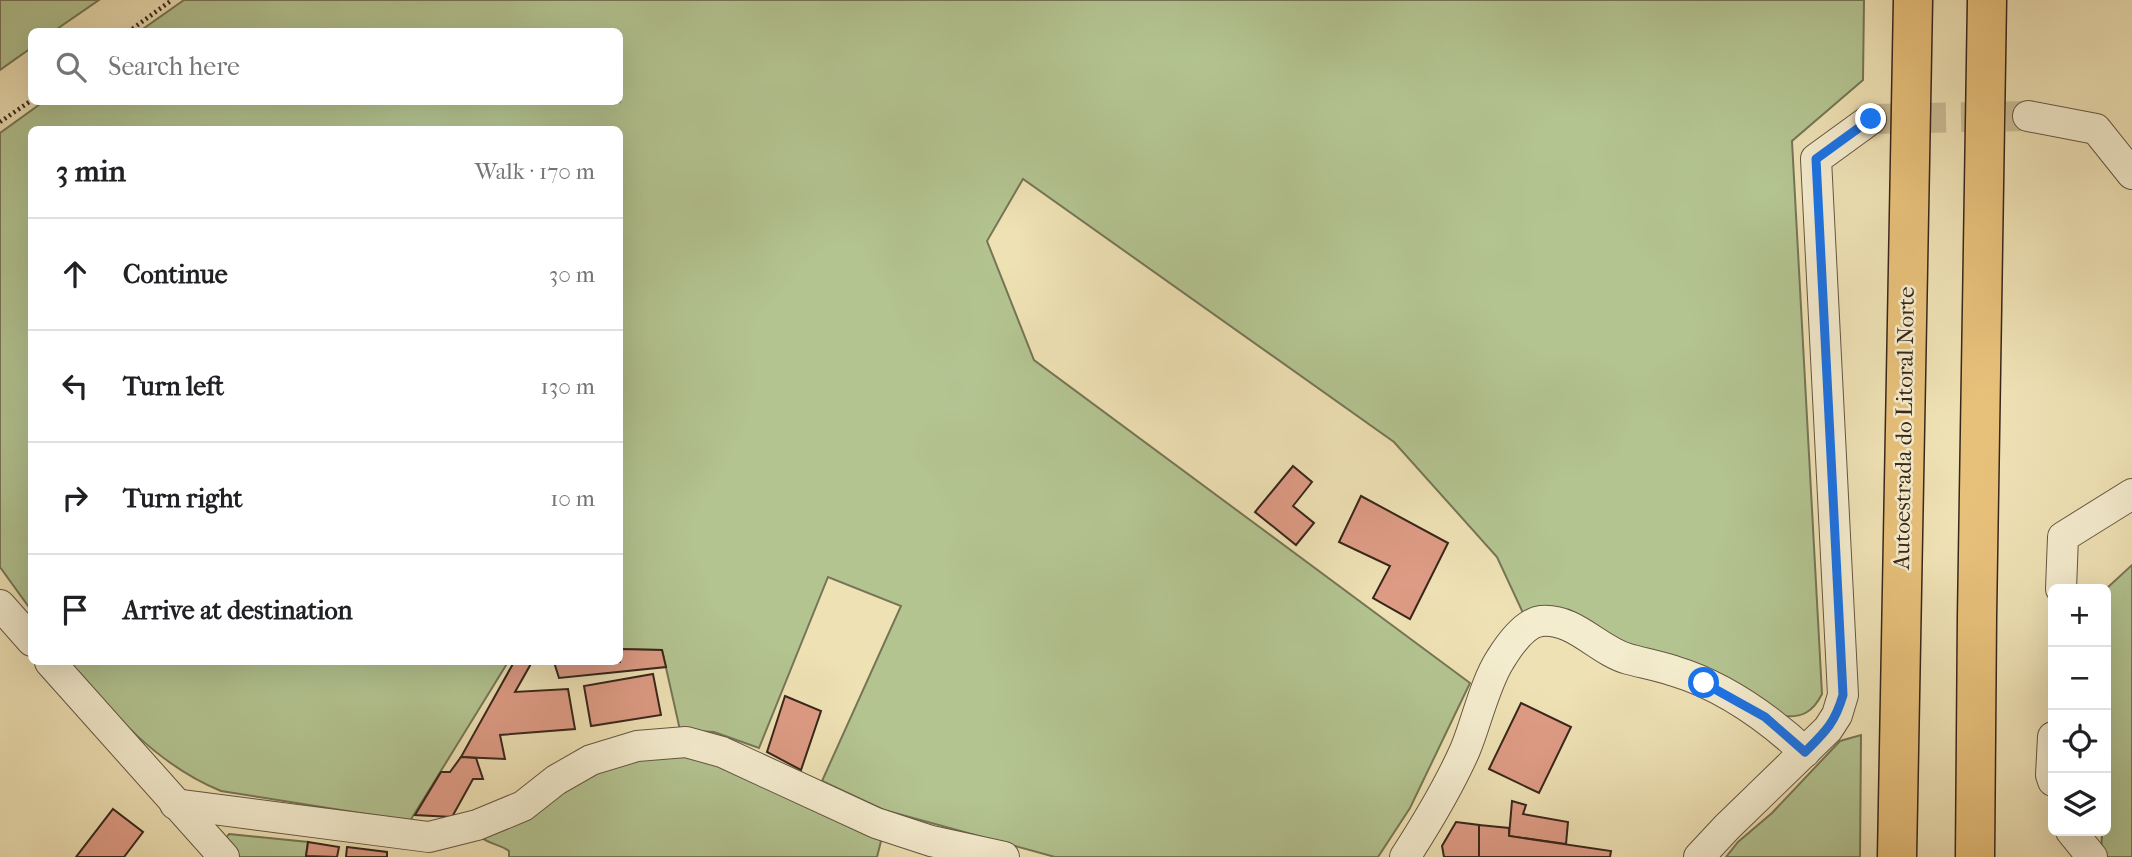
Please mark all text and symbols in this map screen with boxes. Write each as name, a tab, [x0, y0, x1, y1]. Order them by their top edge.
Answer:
search box	[28, 28, 623, 105]
icon: search	[52, 48, 90, 86]
text: Search here	[108, 51, 240, 82]
route end	[1855, 103, 1886, 134]
text: 3 min	[56, 154, 126, 189]
text: Walk · 170 m	[475, 158, 595, 185]
icon: ahead	[56, 255, 94, 293]
text: Continue	[123, 259, 228, 290]
text: 30 m	[549, 261, 595, 288]
street label: Autoestrada do Litoral Norte	[1888, 286, 1920, 571]
icon: left	[56, 367, 94, 405]
text: Turn left	[123, 371, 224, 402]
text: 130 m	[541, 373, 595, 400]
icon: right	[56, 479, 94, 517]
text: Turn right	[123, 483, 243, 514]
text: 10 m	[550, 485, 595, 512]
map controls	[2048, 584, 2111, 836]
button: +	[2048, 584, 2111, 647]
icon: arrive	[56, 591, 94, 629]
text: Arrive at destination	[123, 595, 353, 626]
button: −	[2048, 647, 2111, 710]
route start	[1688, 667, 1719, 698]
button: locate	[2048, 710, 2111, 773]
button: layers	[2048, 773, 2111, 836]

